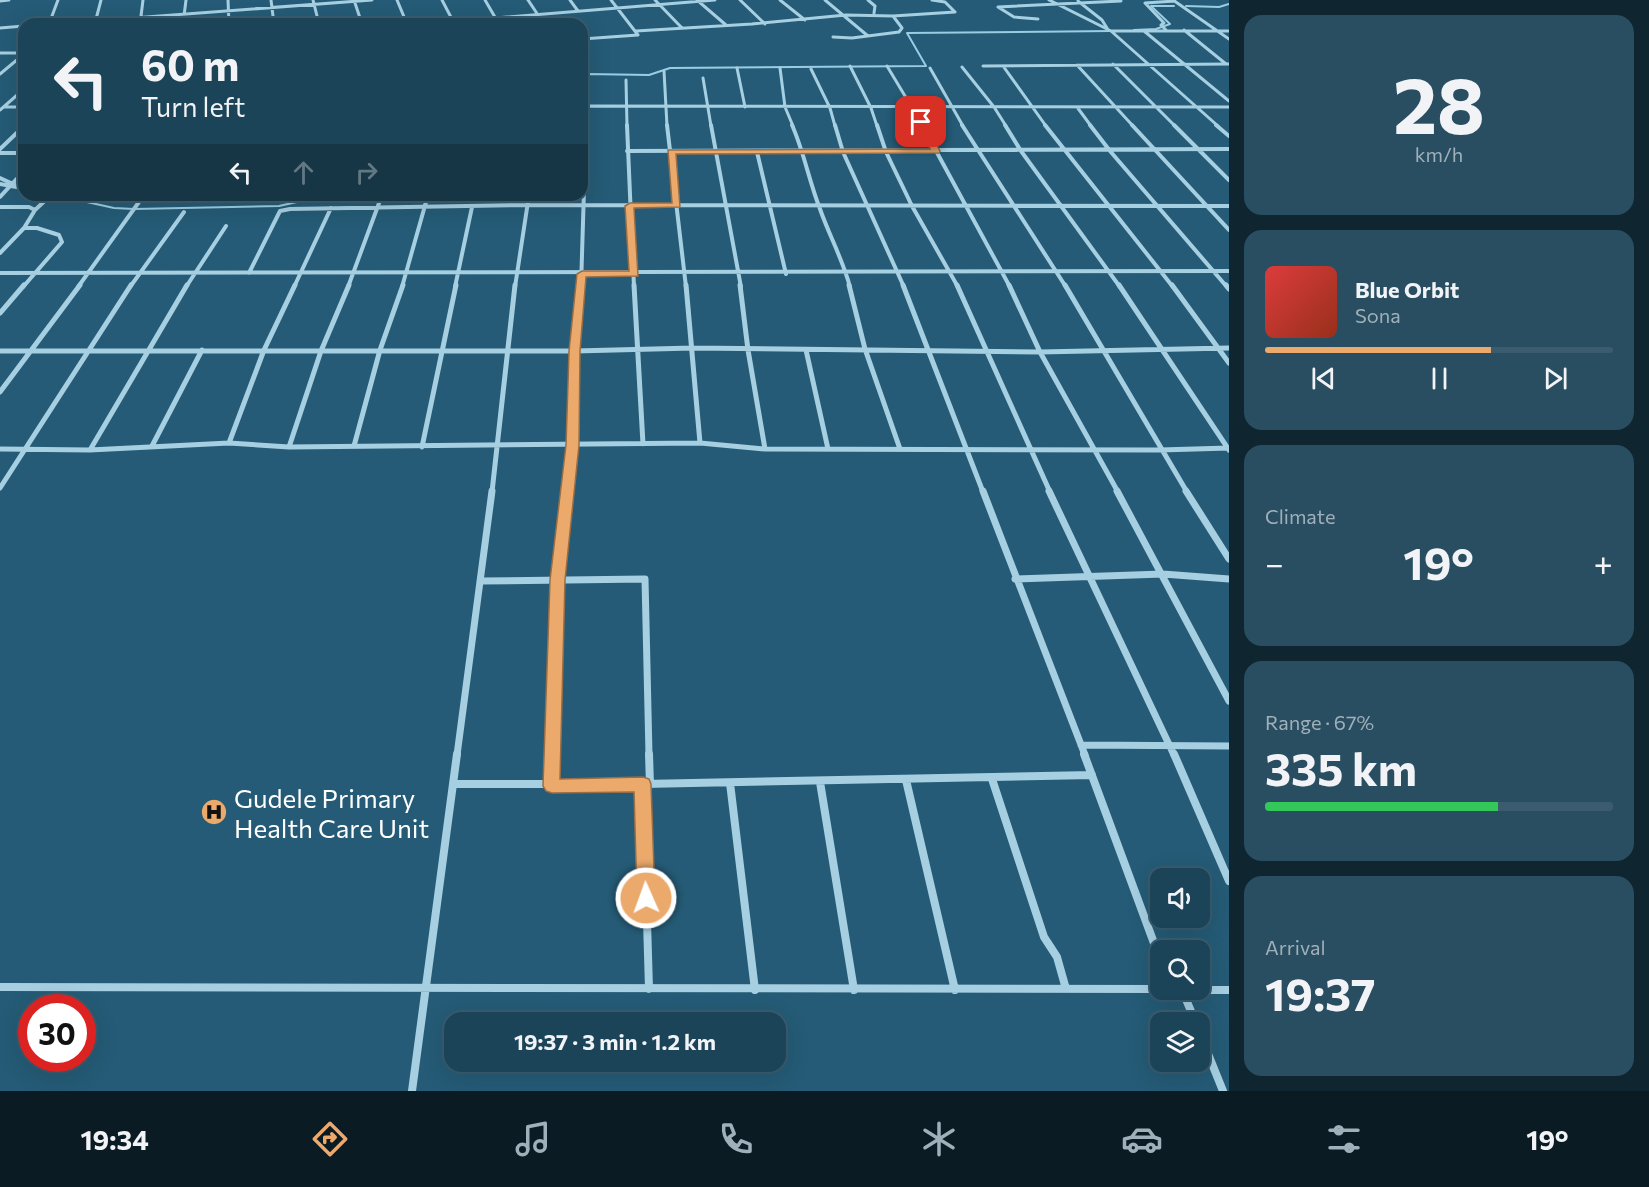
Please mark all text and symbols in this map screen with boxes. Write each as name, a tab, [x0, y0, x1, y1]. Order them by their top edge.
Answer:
text: 60 m	[141, 38, 240, 90]
icon: left	[42, 42, 120, 120]
text: 28	[1393, 55, 1485, 150]
text: Turn left	[141, 90, 245, 123]
pin	[895, 96, 946, 147]
icon: arrive	[904, 105, 937, 138]
text: km/h	[1415, 142, 1463, 166]
icon: left	[224, 156, 257, 189]
icon: ahead	[287, 156, 320, 189]
icon: right	[350, 156, 383, 189]
text: Blue Orbit	[1355, 276, 1459, 303]
text: Sona	[1355, 303, 1401, 327]
icon: previous	[1307, 362, 1340, 395]
icon: pause	[1423, 362, 1456, 395]
icon: next	[1539, 362, 1572, 395]
text: Climate	[1265, 504, 1335, 528]
text: 19°	[1403, 534, 1474, 589]
text: −	[1265, 542, 1284, 583]
text: +	[1594, 542, 1613, 583]
text: Range · 67%	[1265, 710, 1374, 734]
text: 335 km	[1265, 740, 1417, 795]
place label: Gudele Primary Health Care Unit	[234, 782, 429, 843]
hospital icon: Gudele Primary Health Care Unit	[199, 797, 229, 827]
position arrow	[614, 866, 678, 930]
map controls	[1150, 868, 1210, 1072]
button: sound	[1150, 868, 1210, 928]
text: Arrival	[1265, 935, 1326, 959]
button: search	[1150, 940, 1210, 1000]
text: 19:37	[1265, 965, 1376, 1020]
speed limit sign: 30	[18, 994, 96, 1072]
button: layers	[1150, 1012, 1210, 1072]
text: 19:37 · 3 min · 1.2 km	[514, 1028, 716, 1055]
icon: directions	[309, 1118, 351, 1160]
icon: music	[512, 1118, 554, 1160]
icon: phone	[715, 1118, 757, 1160]
icon: climate	[918, 1118, 960, 1160]
icon: car	[1121, 1118, 1163, 1160]
icon: filters	[1323, 1118, 1365, 1160]
text: 19:34	[80, 1123, 149, 1156]
text: 19°	[1526, 1123, 1569, 1156]

